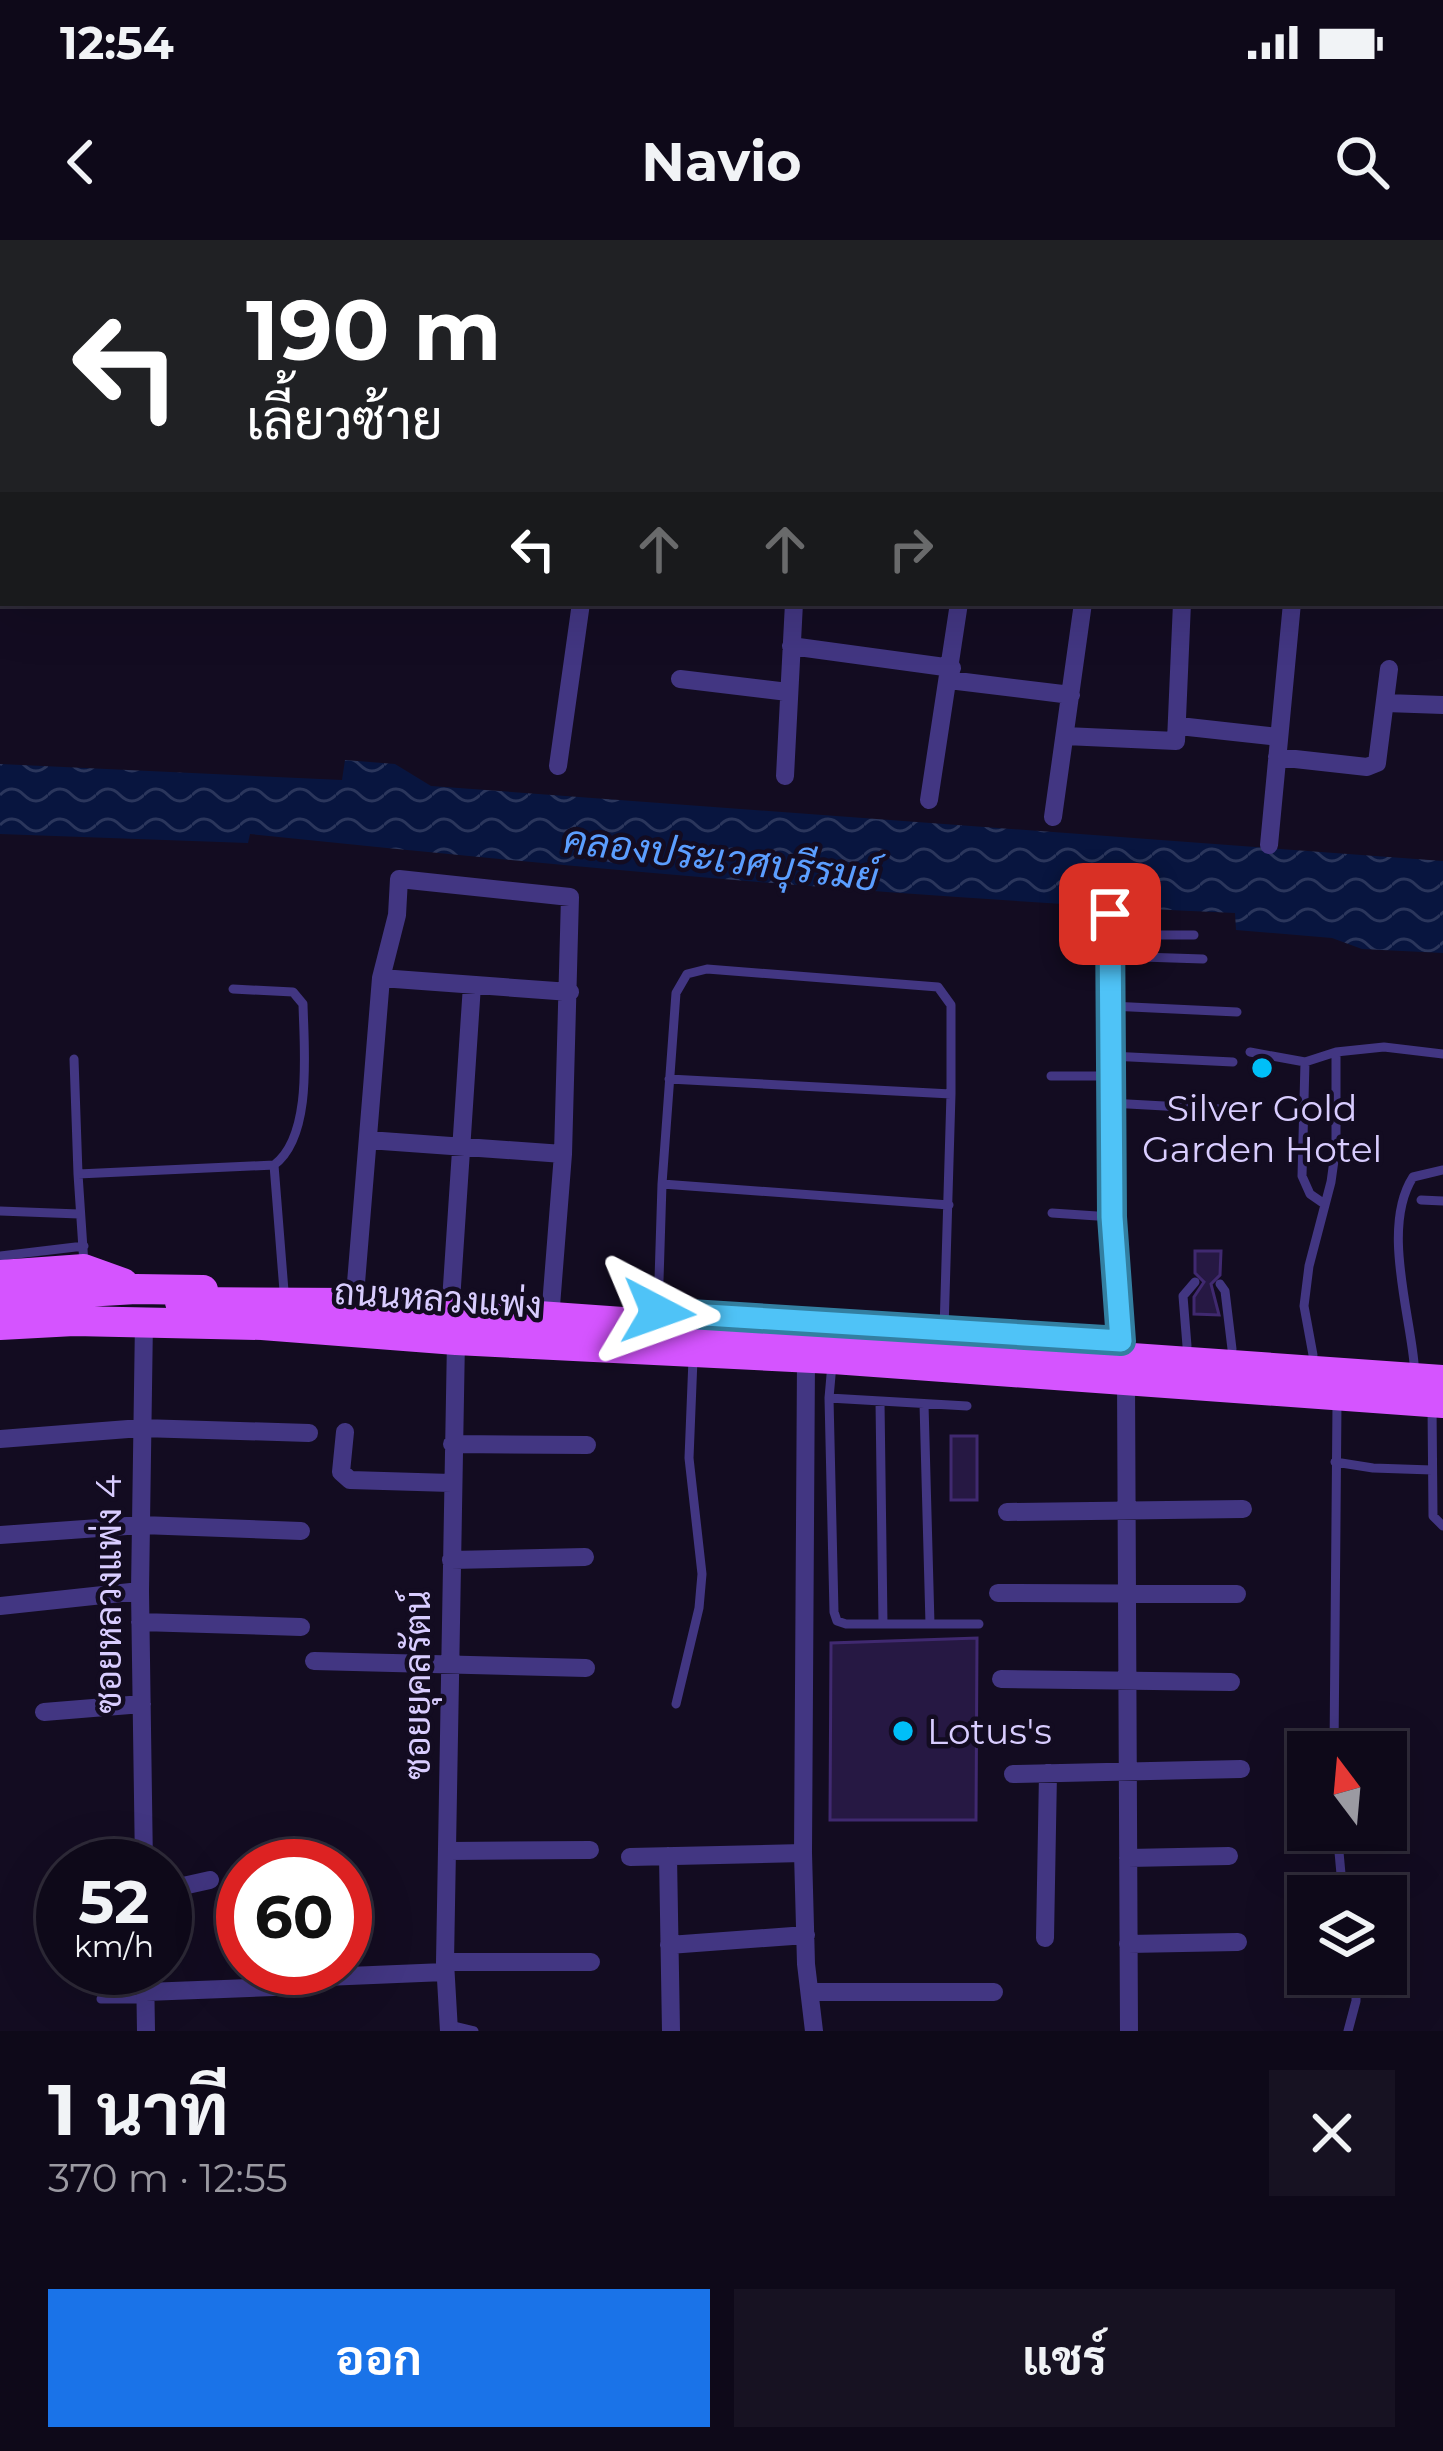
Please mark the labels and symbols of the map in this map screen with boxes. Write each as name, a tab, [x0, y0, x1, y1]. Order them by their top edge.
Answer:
water label: คลองประเวศบุรีรมย์	[561, 815, 886, 905]
pin	[1059, 863, 1161, 965]
marker: Silver Gold Garden Hotel	[1249, 1055, 1275, 1081]
place label: Silver Gold Garden Hotel	[1142, 1086, 1382, 1171]
position arrow	[595, 1249, 721, 1375]
street label: ถนนหลวงแพ่ง	[332, 1269, 544, 1327]
street label: ซอยหลวงแพ่ง 4	[86, 1474, 130, 1713]
street label: ซอยยุคลรัตน์	[395, 1590, 442, 1780]
place label: Lotus's	[927, 1709, 1052, 1753]
marker: Lotus's	[890, 1718, 916, 1744]
north arrow	[1287, 1731, 1407, 1851]
speed limit sign: 60	[216, 1839, 372, 1995]

